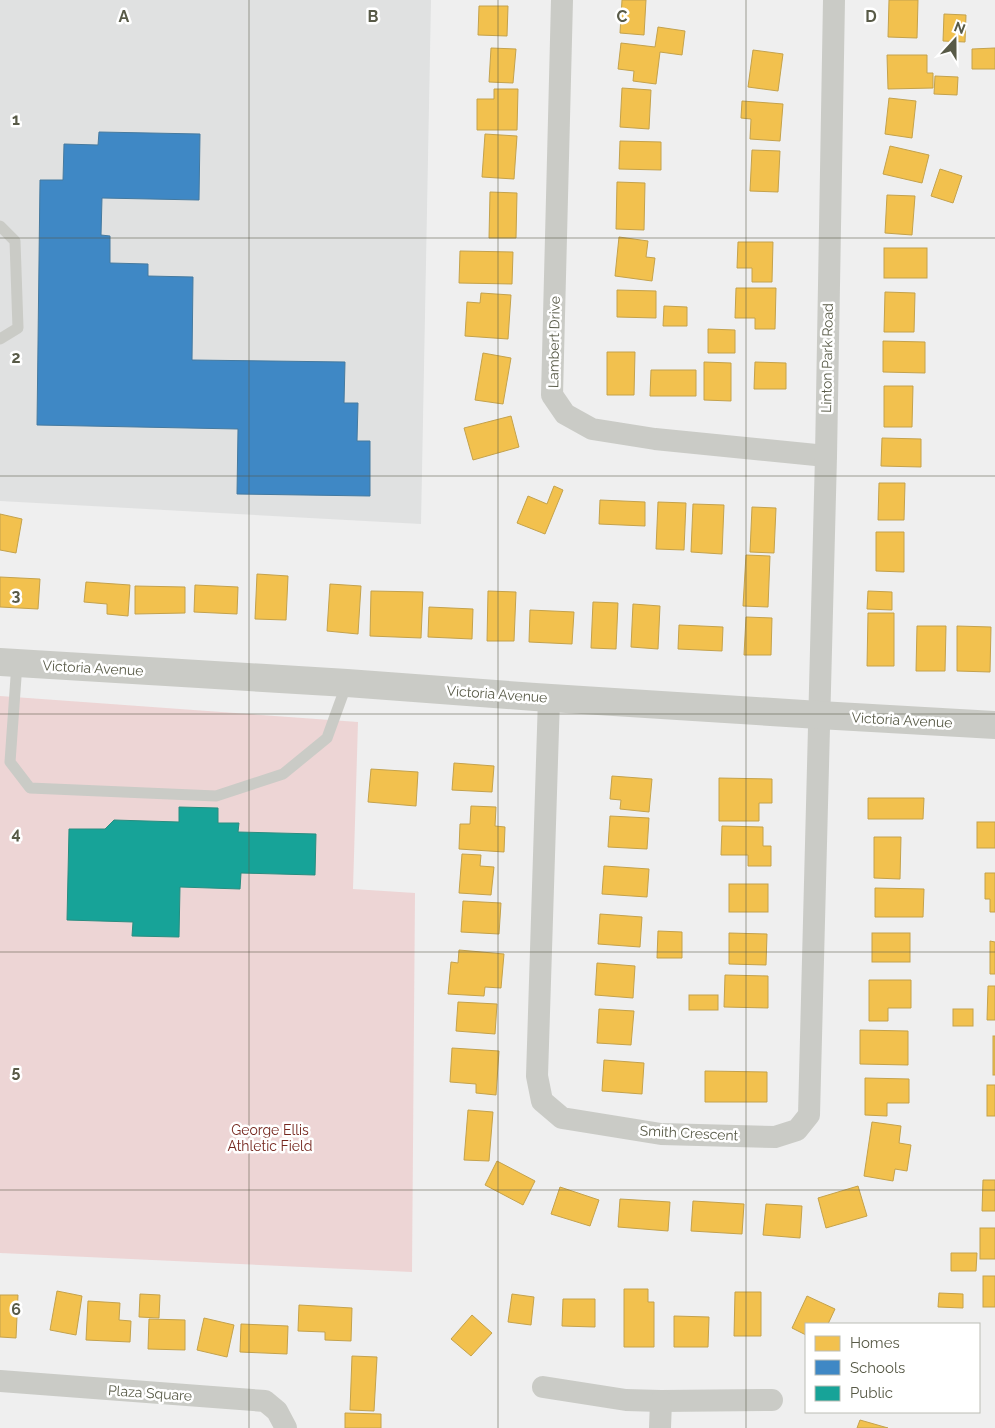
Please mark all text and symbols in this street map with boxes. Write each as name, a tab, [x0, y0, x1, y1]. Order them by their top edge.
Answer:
text: A	[119, 7, 130, 26]
text: B	[368, 7, 379, 26]
text: C	[617, 7, 628, 26]
text: D	[865, 7, 877, 26]
north arrow	[930, 15, 980, 65]
text: N	[952, 18, 968, 37]
text: 1	[12, 110, 20, 129]
street label: Lambert Drive	[545, 296, 563, 388]
street label: Linton Park Road	[818, 303, 836, 413]
text: 2	[11, 348, 21, 367]
text: 3	[12, 586, 21, 605]
street label: Victoria Avenue	[42, 657, 144, 679]
street label: Victoria Avenue	[446, 682, 548, 706]
street label: Victoria Avenue	[851, 709, 953, 731]
text: 4	[11, 824, 21, 843]
text: 5	[12, 1062, 21, 1081]
park label: George Ellis Athletic Field	[227, 1122, 313, 1154]
street label: Smith Crescent	[639, 1122, 739, 1144]
text: 6	[11, 1300, 21, 1319]
legend	[805, 1323, 980, 1413]
text: Homes	[850, 1334, 900, 1352]
text: Schools	[850, 1359, 905, 1377]
street label: Plaza Square	[107, 1382, 193, 1404]
text: Public	[850, 1384, 893, 1402]

